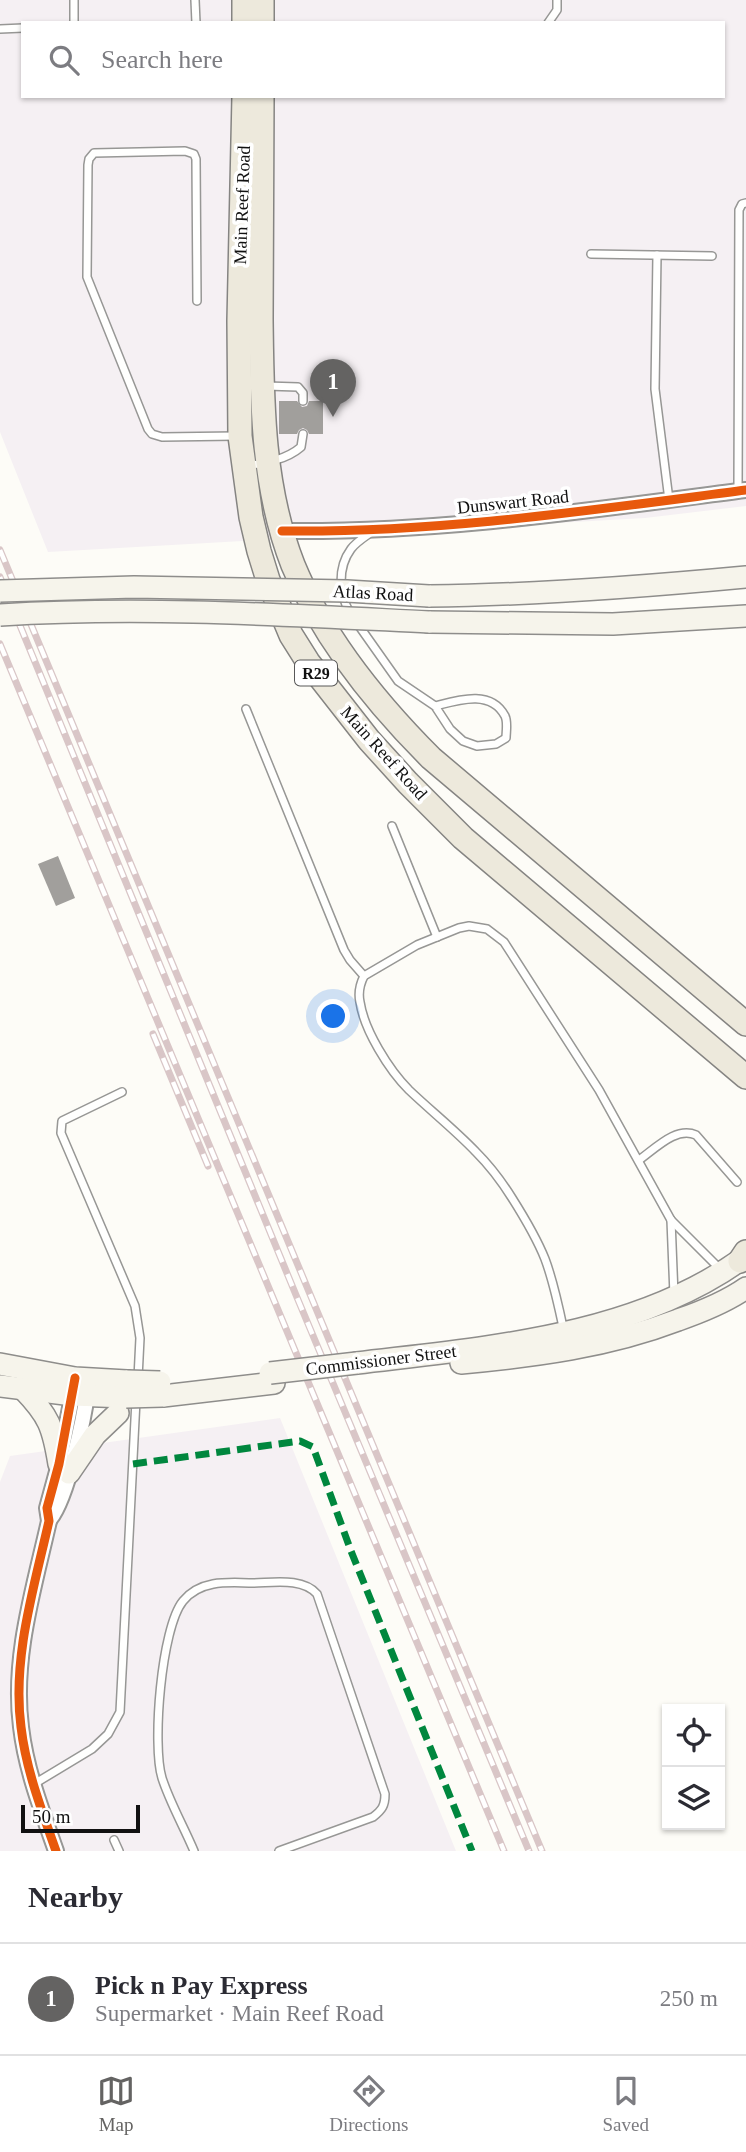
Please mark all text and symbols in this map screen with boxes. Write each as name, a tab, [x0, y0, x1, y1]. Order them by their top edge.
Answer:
search box	[21, 21, 725, 98]
icon: search	[45, 41, 83, 79]
text: Search here	[101, 45, 223, 74]
street label: Main Reef Road	[230, 145, 254, 265]
pin: 1	[310, 359, 356, 417]
street label: Dunswart Road	[456, 486, 570, 518]
street label: Atlas Road	[332, 581, 414, 605]
road number: R29	[295, 660, 337, 686]
street label: Main Reef Road	[337, 702, 431, 804]
your location	[316, 999, 350, 1033]
street label: Commissioner Street	[305, 1341, 457, 1379]
map controls	[662, 1704, 725, 1830]
button: locate	[662, 1704, 725, 1767]
button: layers	[662, 1767, 725, 1830]
scale bar	[21, 1802, 140, 1834]
text: 50 m	[32, 1806, 71, 1827]
text: Nearby	[28, 1880, 123, 1913]
text: Pick n Pay Express	[95, 1971, 308, 2000]
text: 1	[45, 1986, 57, 2011]
text: 250 m	[660, 1986, 718, 2011]
text: Supermarket · Main Reef Road	[95, 2001, 384, 2026]
tab: Map	[97, 2072, 135, 2136]
tab: Directions	[329, 2072, 408, 2136]
tab: Saved	[602, 2072, 649, 2136]

